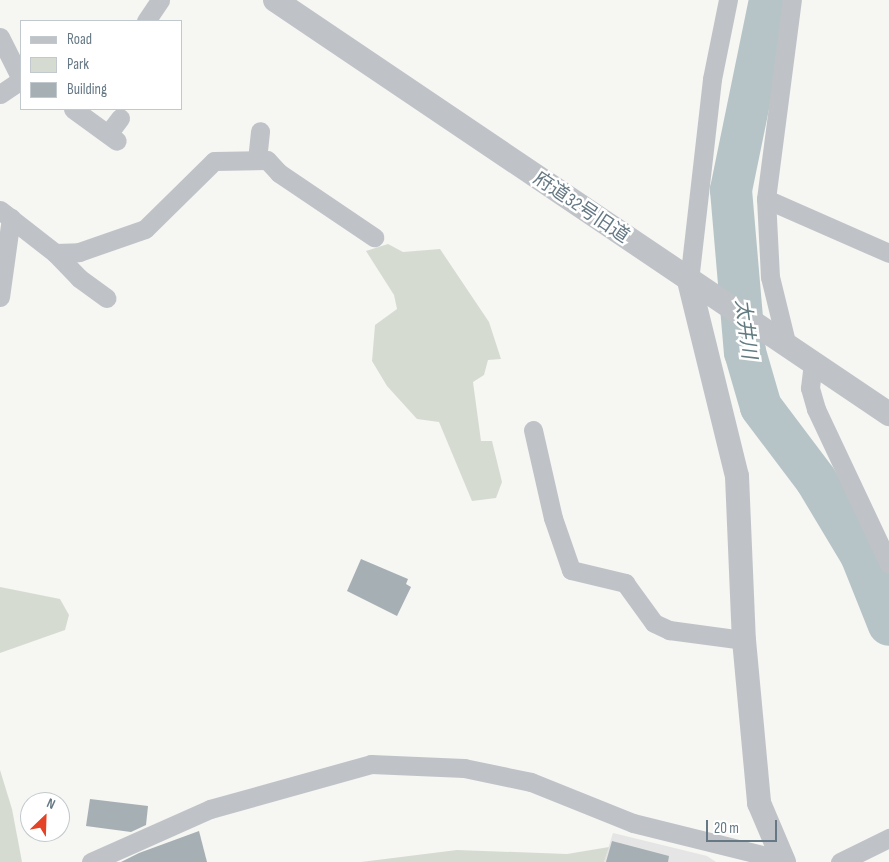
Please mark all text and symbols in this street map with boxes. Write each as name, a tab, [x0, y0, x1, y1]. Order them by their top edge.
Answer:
legend	[20, 20, 182, 110]
text: Road	[67, 30, 92, 49]
text: Park	[67, 55, 89, 74]
text: Building	[67, 80, 107, 99]
street label: 府道32号旧道	[529, 168, 633, 248]
water label: 太井川	[729, 298, 761, 360]
north arrow	[20, 792, 70, 842]
text: N	[44, 794, 58, 813]
scale bar	[709, 810, 780, 842]
text: 20 m	[714, 819, 739, 838]

